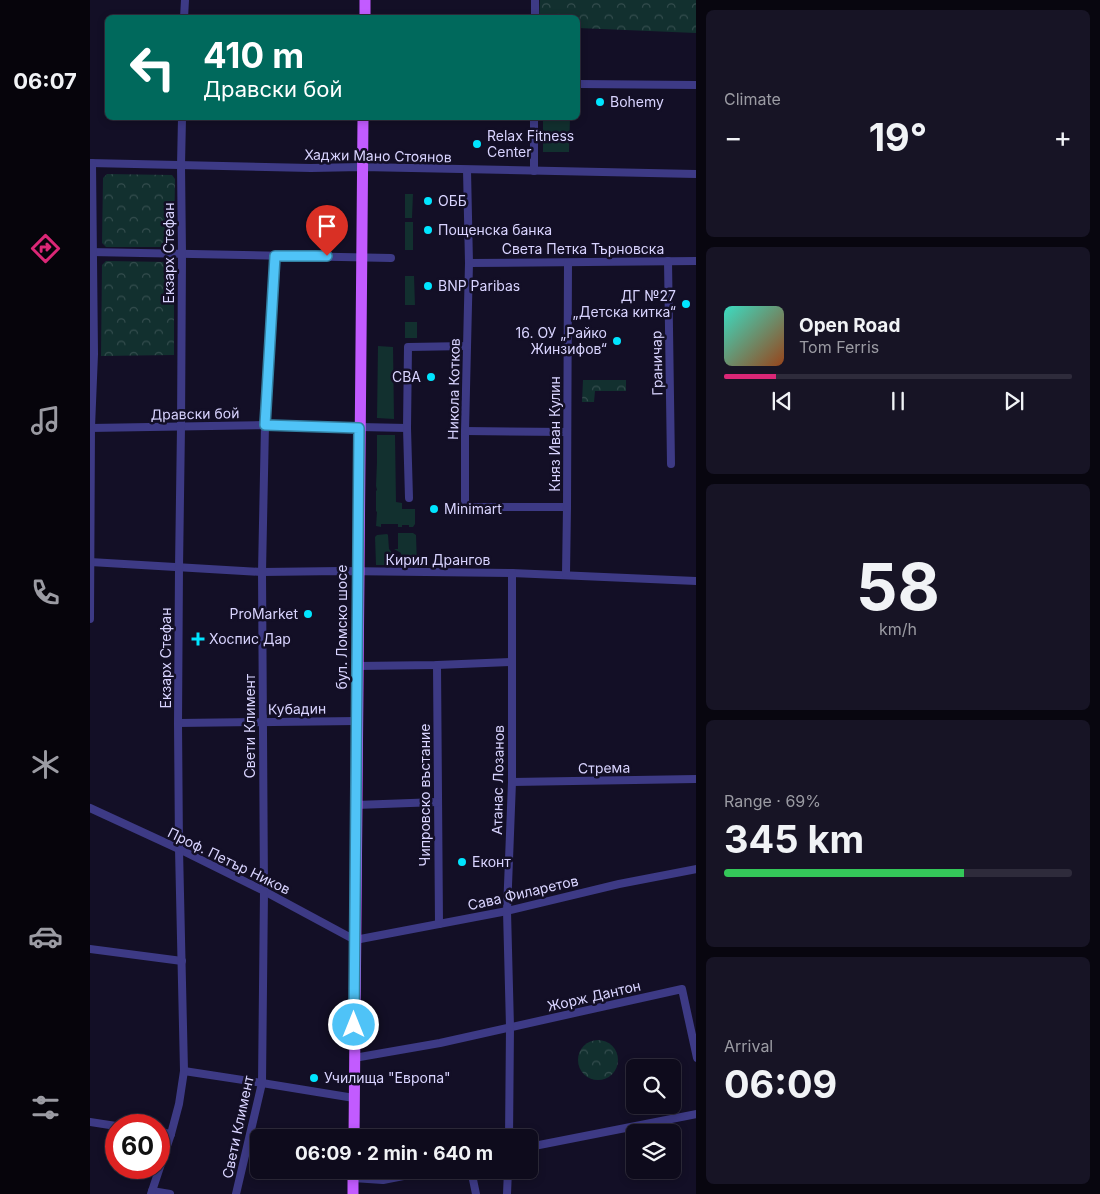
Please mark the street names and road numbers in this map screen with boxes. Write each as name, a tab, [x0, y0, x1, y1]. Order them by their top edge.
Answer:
street label: Хаджи Мано Стоянов	[304, 146, 452, 165]
street label: Екзарх Стефан	[160, 203, 177, 303]
street label: Света Петка Търновска	[502, 240, 664, 257]
street label: Граничар	[647, 330, 666, 396]
street label: Никола Котков	[444, 338, 463, 440]
street label: Княз Иван Кулин	[546, 376, 563, 492]
street label: Дравски бой	[150, 404, 239, 423]
street label: Кирил Дрангов	[385, 551, 491, 568]
street label: бул. Ломско шосе	[333, 565, 350, 689]
street label: Екзарх Стефан	[157, 608, 174, 708]
street label: Свети Климент	[241, 673, 258, 778]
street label: Кубадин	[268, 699, 326, 718]
street label: Чипровско въстание	[416, 724, 433, 866]
street label: Атанас Лозанов	[488, 725, 507, 835]
street label: Стрема	[578, 759, 630, 776]
street label: Проф. Петър Ников	[165, 824, 293, 898]
street label: Сава Филаретов	[466, 872, 580, 913]
street label: Жорж Дантон	[545, 976, 642, 1015]
street label: Свети Климент	[218, 1073, 257, 1180]

